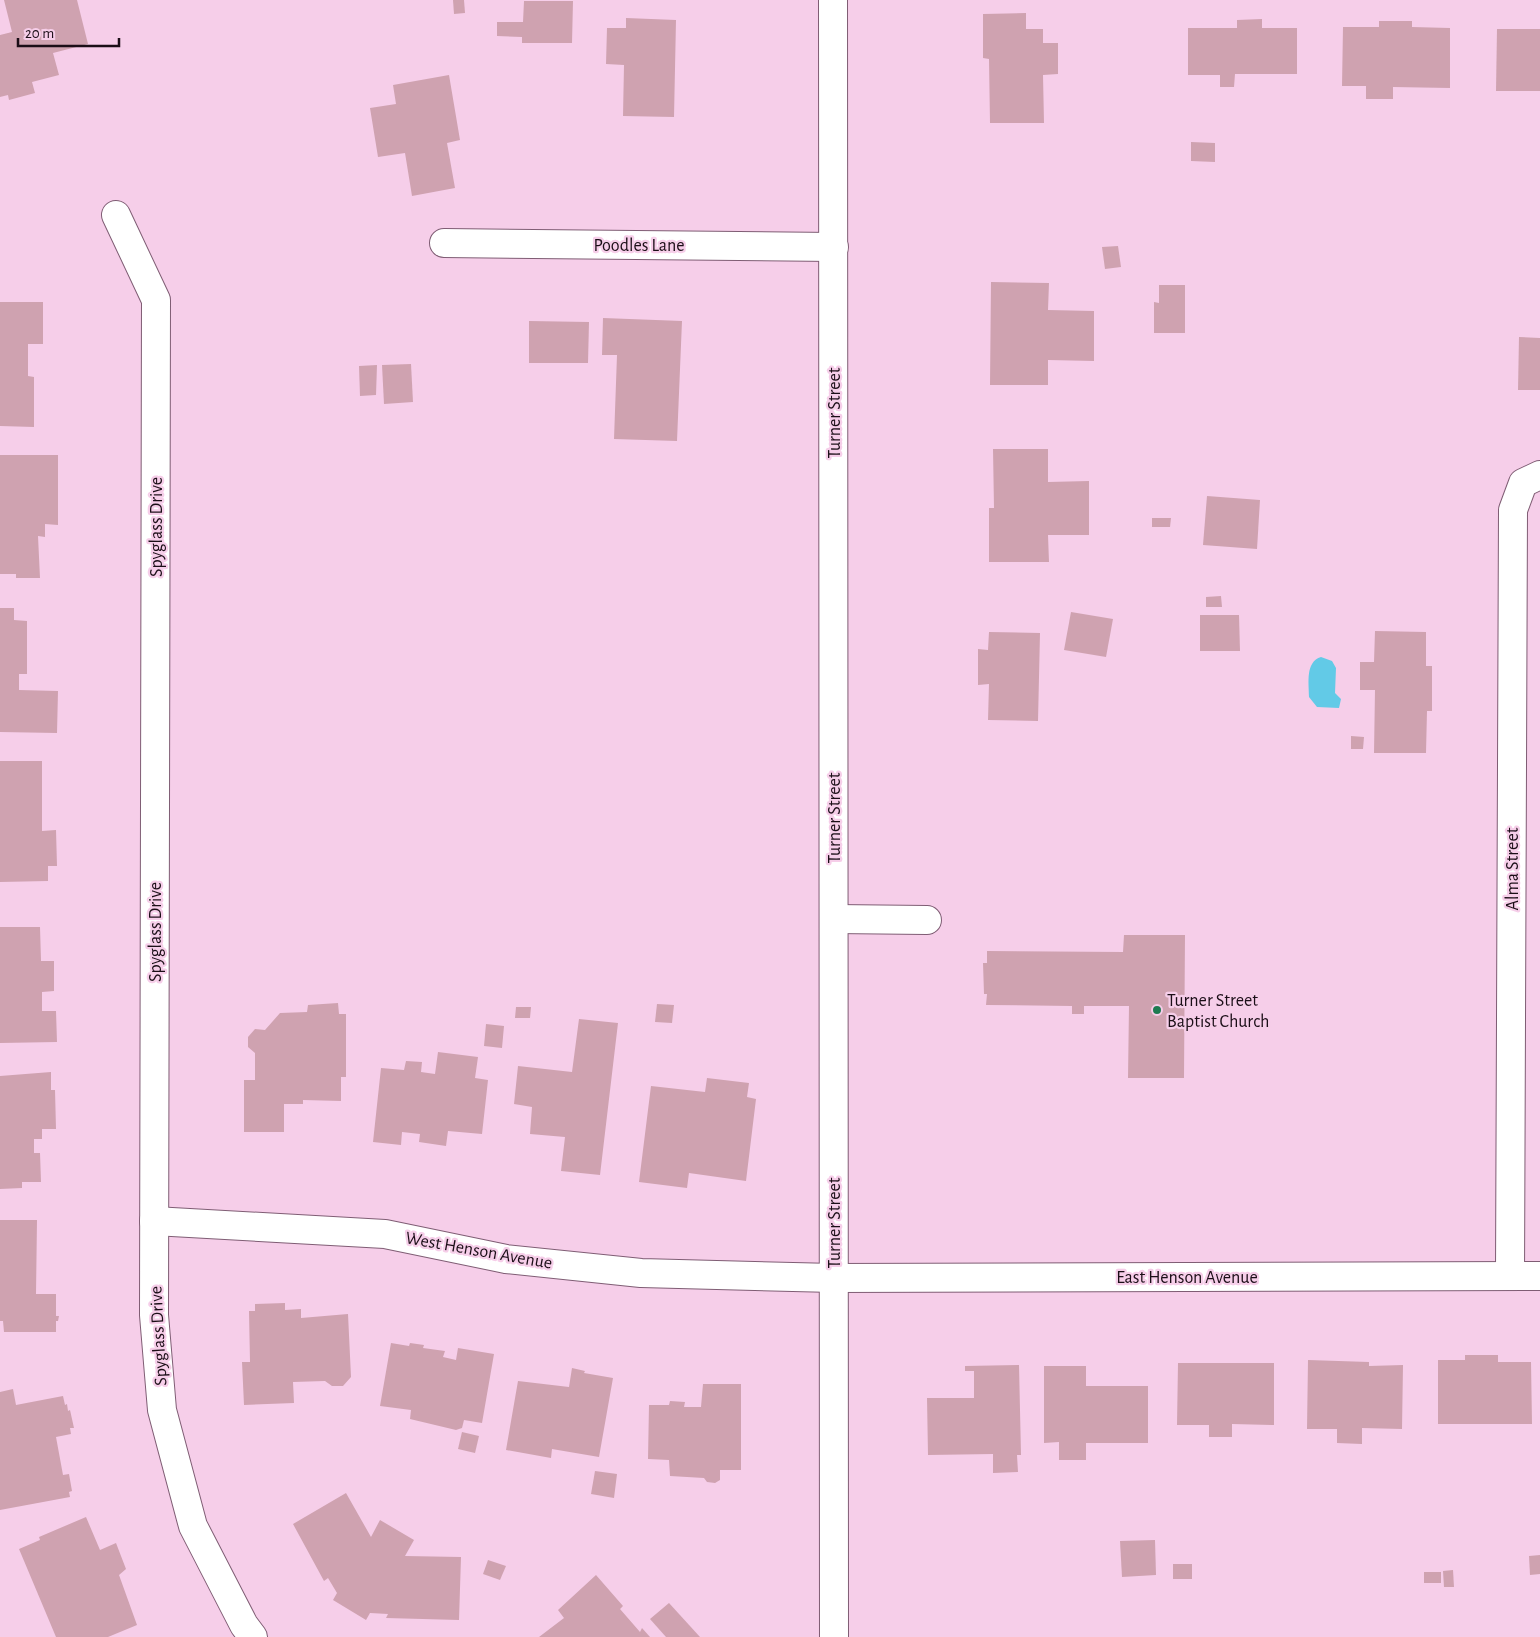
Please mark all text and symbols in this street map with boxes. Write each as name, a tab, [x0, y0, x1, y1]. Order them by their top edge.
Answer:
scale bar	[18, 15, 119, 47]
text: 20 m	[25, 26, 54, 41]
street label: Poodles Lane	[593, 237, 685, 255]
street label: Turner Street	[826, 367, 844, 459]
street label: Spyglass Drive	[148, 477, 166, 577]
street label: Turner Street	[826, 772, 844, 864]
street label: Alma Street	[1504, 827, 1522, 910]
street label: Spyglass Drive	[147, 882, 165, 982]
place label: Turner Street Baptist Church	[1167, 992, 1269, 1031]
marker: Turner Street Baptist Church	[1151, 1004, 1163, 1016]
street label: Turner Street	[826, 1177, 844, 1269]
street label: West Henson Avenue	[404, 1229, 554, 1273]
street label: East Henson Avenue	[1116, 1269, 1258, 1287]
street label: Spyglass Drive	[147, 1286, 171, 1386]

